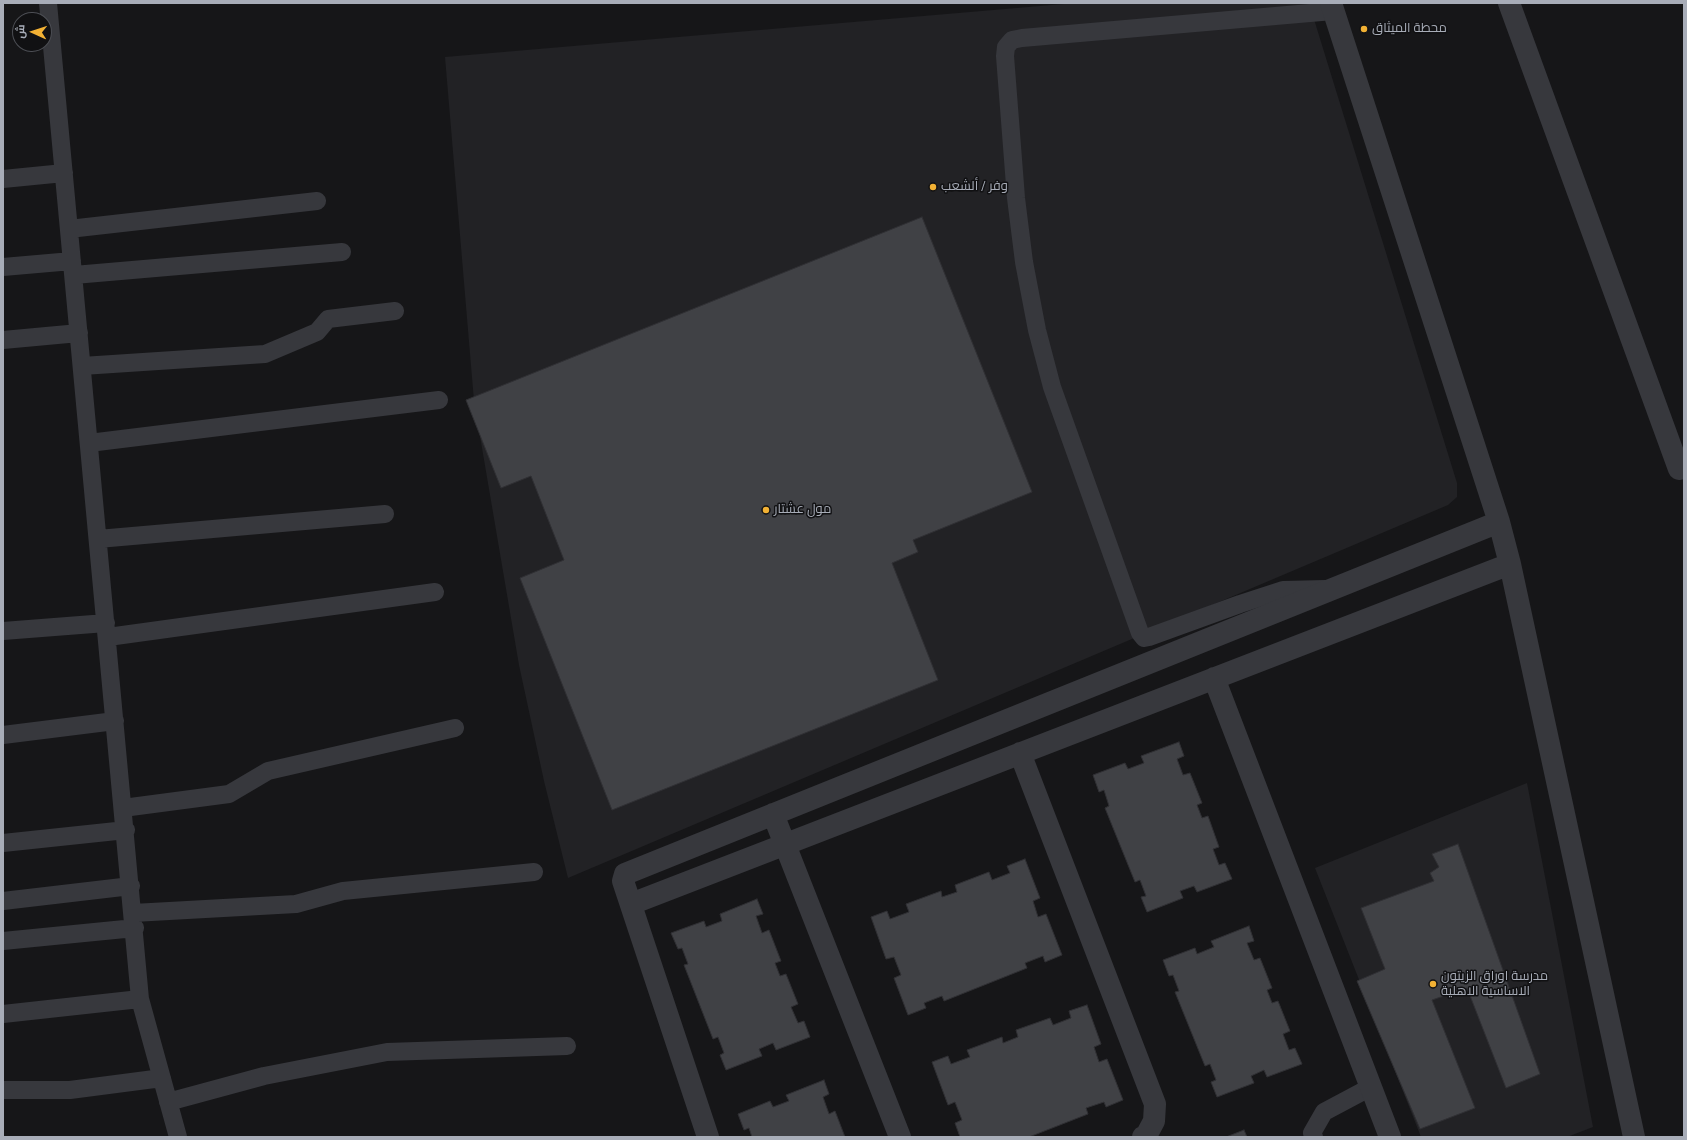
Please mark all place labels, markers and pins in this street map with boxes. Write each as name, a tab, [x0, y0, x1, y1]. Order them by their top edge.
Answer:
place label: محطة الميثاق	[1372, 21, 1447, 37]
marker: محطة الميثاق	[1359, 24, 1369, 34]
place label: وفر / ألشعب	[941, 179, 1008, 195]
marker: وفر / ألشعب	[928, 182, 938, 192]
place label: مول عشتار	[774, 502, 831, 518]
marker: مول عشتار	[761, 505, 771, 515]
place label: مدرسة اوراق الزيتون الاساسية الاهلية	[1441, 969, 1548, 1000]
marker: مدرسة اوراق الزيتون الاساسية الاهلية	[1428, 979, 1438, 989]

